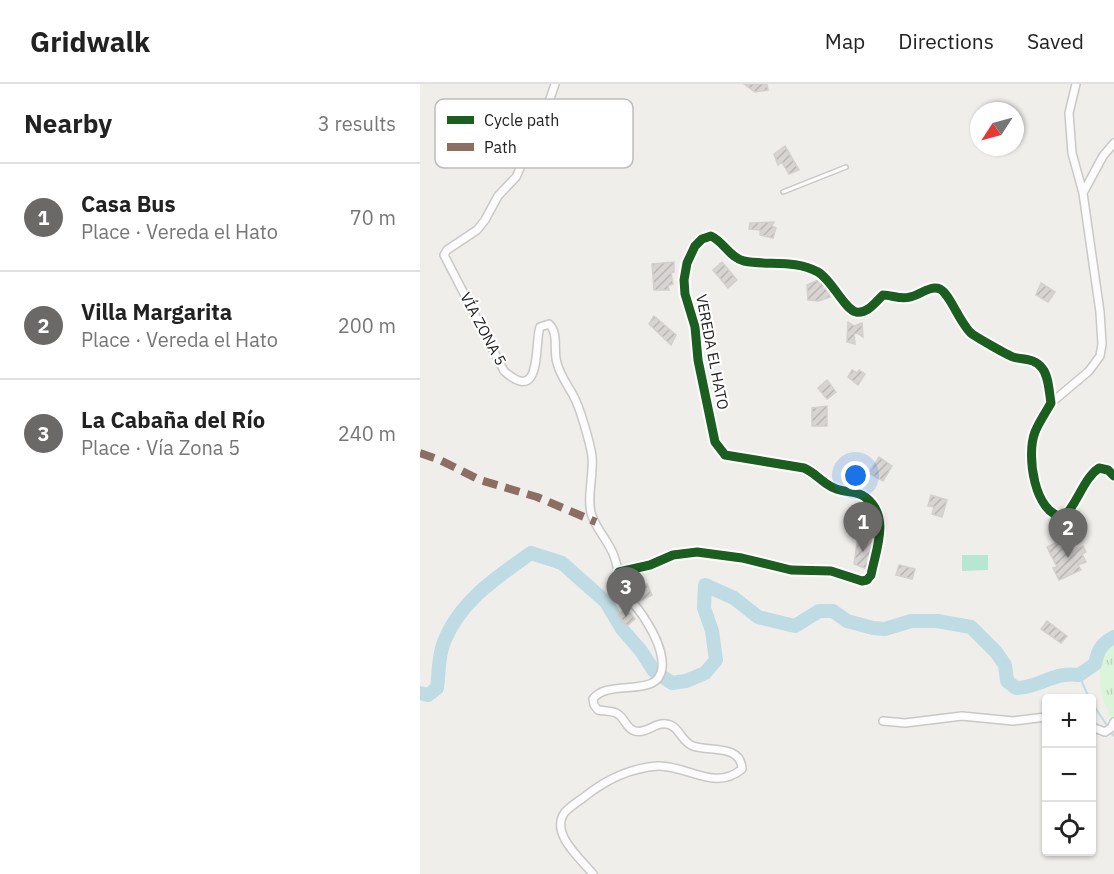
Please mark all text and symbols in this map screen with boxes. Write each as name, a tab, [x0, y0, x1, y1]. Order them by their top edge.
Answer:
text: Gridwalk	[30, 23, 150, 60]
text: Map	[825, 27, 865, 55]
text: Directions	[898, 27, 994, 55]
text: Saved	[1027, 27, 1084, 55]
legend	[435, 99, 633, 168]
north arrow	[970, 102, 1024, 156]
text: Nearby	[24, 106, 112, 140]
text: 3 results	[318, 110, 396, 137]
text: Cycle path	[484, 110, 559, 130]
text: Path	[484, 137, 517, 157]
text: Casa Bus	[81, 189, 176, 218]
text: 1	[38, 204, 50, 231]
text: 70 m	[350, 204, 396, 231]
text: Place · Vereda el Hato	[81, 218, 278, 245]
street label: VÍA ZONA 5	[456, 289, 511, 369]
street label: VEREDA EL HATO	[692, 293, 733, 411]
text: Villa Margarita	[81, 297, 232, 326]
text: 2	[38, 312, 50, 339]
text: 200 m	[338, 312, 396, 339]
text: Place · Vereda el Hato	[81, 326, 278, 353]
text: La Cabaña del Río	[81, 405, 265, 434]
text: 3	[38, 420, 50, 447]
text: 240 m	[338, 420, 396, 447]
text: Place · Vía Zona 5	[81, 434, 240, 461]
your location	[841, 461, 870, 490]
pin: 1	[844, 502, 882, 552]
pin: 2	[1048, 508, 1088, 558]
pin: 3	[606, 568, 646, 617]
map controls	[1042, 694, 1096, 856]
button: +	[1042, 694, 1096, 748]
button: −	[1042, 748, 1096, 802]
button: locate	[1042, 802, 1096, 856]

